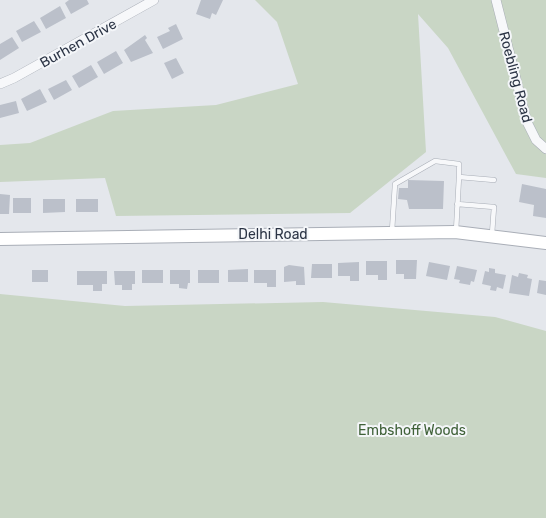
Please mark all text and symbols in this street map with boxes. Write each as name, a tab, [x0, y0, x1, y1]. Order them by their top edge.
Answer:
street label: Burhen Drive	[37, 15, 120, 71]
street label: Roebling Road	[495, 30, 536, 125]
street label: Delhi Road	[238, 226, 308, 243]
park label: Embshoff Woods	[358, 422, 466, 439]

